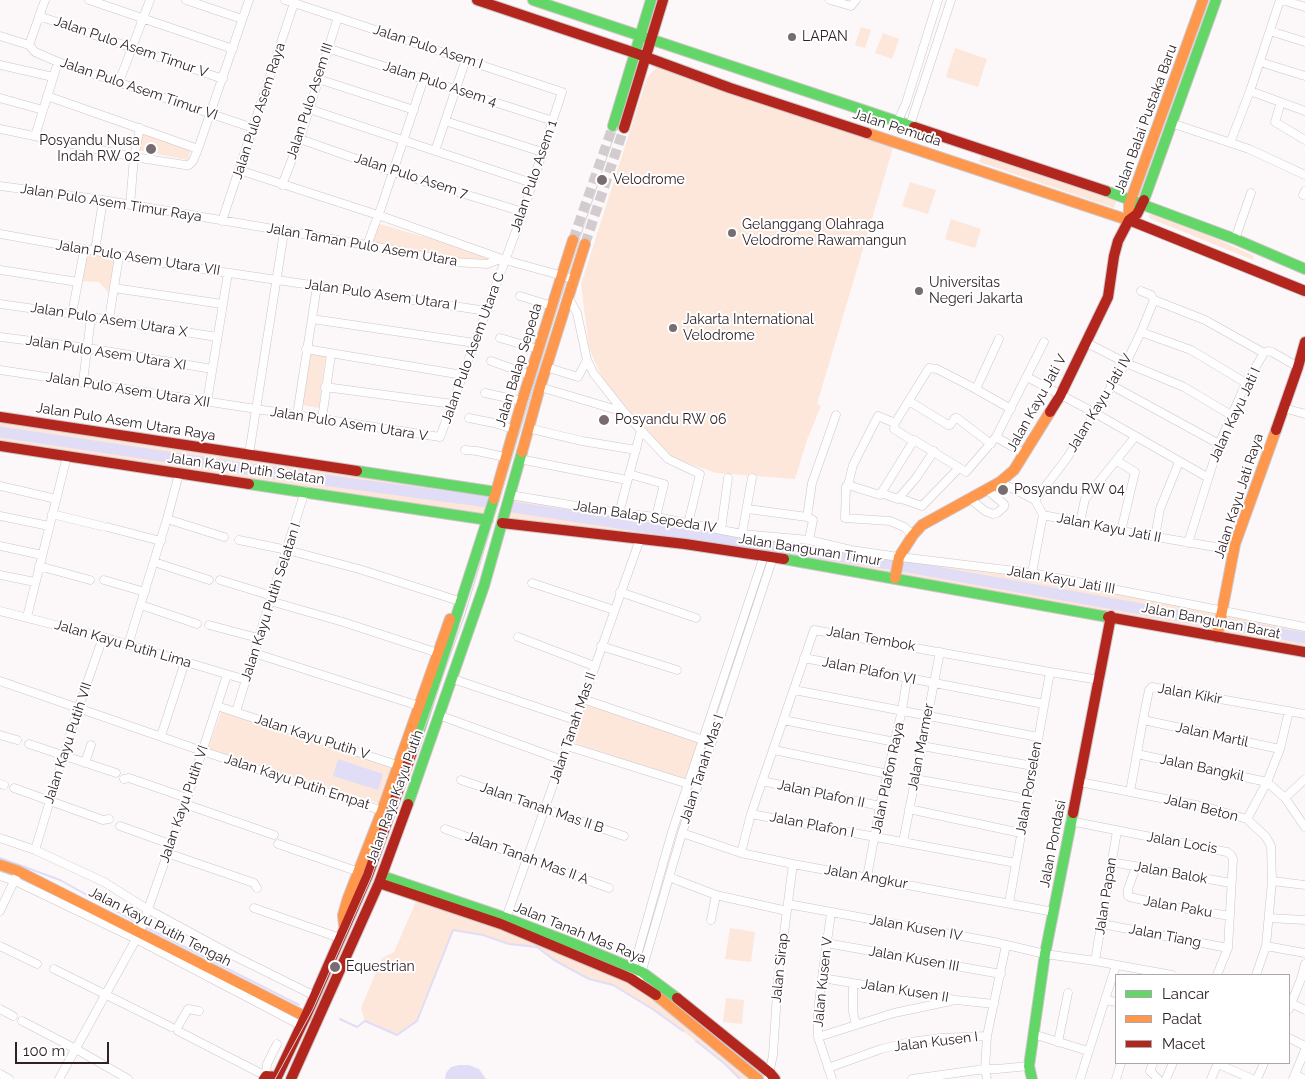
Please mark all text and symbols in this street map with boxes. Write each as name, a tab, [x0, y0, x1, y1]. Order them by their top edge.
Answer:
street label: Jalan Pulo Asem Timur V	[52, 13, 210, 81]
street label: Jalan Pulo Asem I	[371, 21, 485, 73]
place label: LAPAN	[802, 29, 848, 45]
marker: LAPAN	[786, 31, 798, 43]
street label: Jalan Pulo Asem Raya	[229, 41, 289, 181]
street label: Jalan Pulo Asem III	[283, 41, 337, 161]
street label: Jalan Balai Pustaka Baru	[1111, 42, 1181, 196]
street label: Jalan Pulo Asem Timur VI	[58, 54, 220, 124]
street label: Jalan Pulo Asem 4	[381, 58, 499, 110]
street label: Jalan Pemuda	[851, 106, 943, 150]
street label: Jalan Pulo Asem 1	[507, 118, 561, 234]
place label: Posyandu Nusa Indah RW 02	[39, 133, 140, 166]
marker: Posyandu Nusa Indah RW 02	[144, 142, 158, 156]
street label: Jalan Pulo Asem 7	[352, 150, 470, 202]
place label: Velodrome	[613, 172, 685, 188]
marker: Velodrome	[595, 173, 609, 187]
street label: Jalan Pulo Asem Timur Raya	[19, 180, 203, 226]
place label: Gelanggang Olahraga Velodrome Rawamangun	[742, 217, 906, 250]
street label: Jalan Taman Pulo Asem Utara	[265, 220, 459, 270]
marker: Gelanggang Olahraga Velodrome Rawamangun	[726, 227, 738, 239]
street label: Jalan Pulo Asem Utara VII	[55, 237, 221, 279]
street label: Jalan Pulo Asem Utara C	[438, 270, 508, 426]
place label: Universitas Negeri Jakarta	[929, 275, 1023, 308]
street label: Jalan Pulo Asem Utara I	[304, 276, 458, 314]
marker: Universitas Negeri Jakarta	[913, 285, 925, 297]
street label: Jalan Pulo Asem Utara X	[29, 299, 189, 341]
street label: Jalan Balap Sepeda	[492, 301, 546, 429]
place label: Jakarta International Velodrome	[683, 312, 814, 344]
marker: Jakarta International Velodrome	[667, 322, 679, 334]
street label: Jalan Pulo Asem Utara XI	[25, 332, 187, 374]
street label: Jalan Kayu Jati IV	[1064, 351, 1136, 455]
street label: Jalan Kayu Jati V	[1003, 352, 1071, 454]
street label: Jalan Kayu Jati I	[1206, 365, 1264, 465]
street label: Jalan Pulo Asem Utara XII	[45, 369, 211, 411]
street label: Jalan Pulo Asem Utara Raya	[35, 400, 217, 444]
street label: Jalan Pulo Asem Utara V	[269, 403, 429, 445]
place label: Posyandu RW 06	[615, 412, 726, 428]
marker: Posyandu RW 06	[597, 413, 611, 427]
street label: Jalan Kayu Jati Raya	[1211, 431, 1267, 561]
street label: Jalan Kayu Putih Selatan	[166, 450, 326, 488]
place label: Posyandu RW 04	[1014, 482, 1125, 498]
marker: Posyandu RW 04	[996, 483, 1010, 497]
street label: Jalan Balap Sepeda IV	[572, 497, 718, 537]
street label: Jalan Kayu Jati II	[1055, 510, 1163, 546]
street label: Jalan Kayu Putih Selatan I	[237, 521, 305, 683]
street label: Jalan Bangunan Timur	[737, 530, 883, 570]
street label: Jalan Kayu Jati III	[1006, 562, 1116, 598]
street label: Jalan Bangunan Barat	[1140, 599, 1282, 643]
street label: Jalan Kayu Putih Lima	[53, 616, 193, 672]
street label: Jalan Tembok	[825, 623, 917, 655]
street label: Jalan Plafon VI	[821, 654, 917, 688]
street label: Jalan Tanah Mas II	[546, 670, 600, 786]
street label: Jalan Kayu Putih VII	[41, 680, 95, 806]
street label: Jalan Kikir	[1157, 680, 1223, 708]
street label: Jalan Marmer	[904, 702, 938, 792]
street label: Jalan Kayu Putih V	[253, 711, 371, 763]
street label: Jalan Tanah Mas I	[677, 713, 727, 825]
street label: Jalan Martil	[1174, 719, 1250, 751]
street label: Jalan Plafon Raya	[868, 721, 908, 835]
street label: Jalan Raya Kayu Putih	[363, 728, 427, 866]
street label: Jalan Porselen	[1013, 740, 1045, 836]
street label: Jalan Kayu Putih VI	[156, 743, 212, 865]
street label: Jalan Kayu Putih Empat	[222, 751, 372, 813]
street label: Jalan Bangkil	[1158, 751, 1246, 785]
street label: Jalan Plafon II	[776, 777, 866, 811]
street label: Jalan Tanah Mas II B	[478, 779, 606, 837]
street label: Jalan Beton	[1162, 791, 1240, 825]
street label: Jalan Pondasi	[1036, 799, 1070, 889]
street label: Jalan Plafon I	[768, 809, 856, 841]
street label: Jalan Tanah Mas II A	[463, 828, 591, 888]
street label: Jalan Locis	[1145, 829, 1219, 857]
street label: Jalan Papan	[1092, 856, 1120, 936]
street label: Jalan Balok	[1133, 858, 1209, 888]
street label: Jalan Angkur	[823, 861, 909, 893]
street label: Jalan Kayu Putih Tengah	[86, 884, 234, 970]
street label: Jalan Paku	[1142, 893, 1214, 921]
street label: Jalan Tanah Mas Raya	[511, 899, 649, 967]
street label: Jalan Kusen IV	[868, 912, 964, 944]
street label: Jalan Tiang	[1127, 921, 1203, 951]
street label: Jalan Sirap	[768, 932, 792, 1004]
street label: Jalan Kusen V	[810, 936, 836, 1028]
street label: Jalan Kusen III	[867, 943, 961, 975]
place label: Equestrian	[346, 959, 415, 975]
marker: Equestrian	[328, 960, 342, 974]
legend	[1115, 974, 1290, 1064]
street label: Jalan Kusen II	[860, 976, 950, 1006]
text: Lancar	[1162, 985, 1209, 1003]
text: Padat	[1162, 1010, 1202, 1028]
street label: Jalan Kusen I	[893, 1029, 979, 1055]
scale bar	[18, 1032, 111, 1064]
text: Macet	[1162, 1035, 1205, 1053]
text: 100 m	[23, 1042, 65, 1060]

